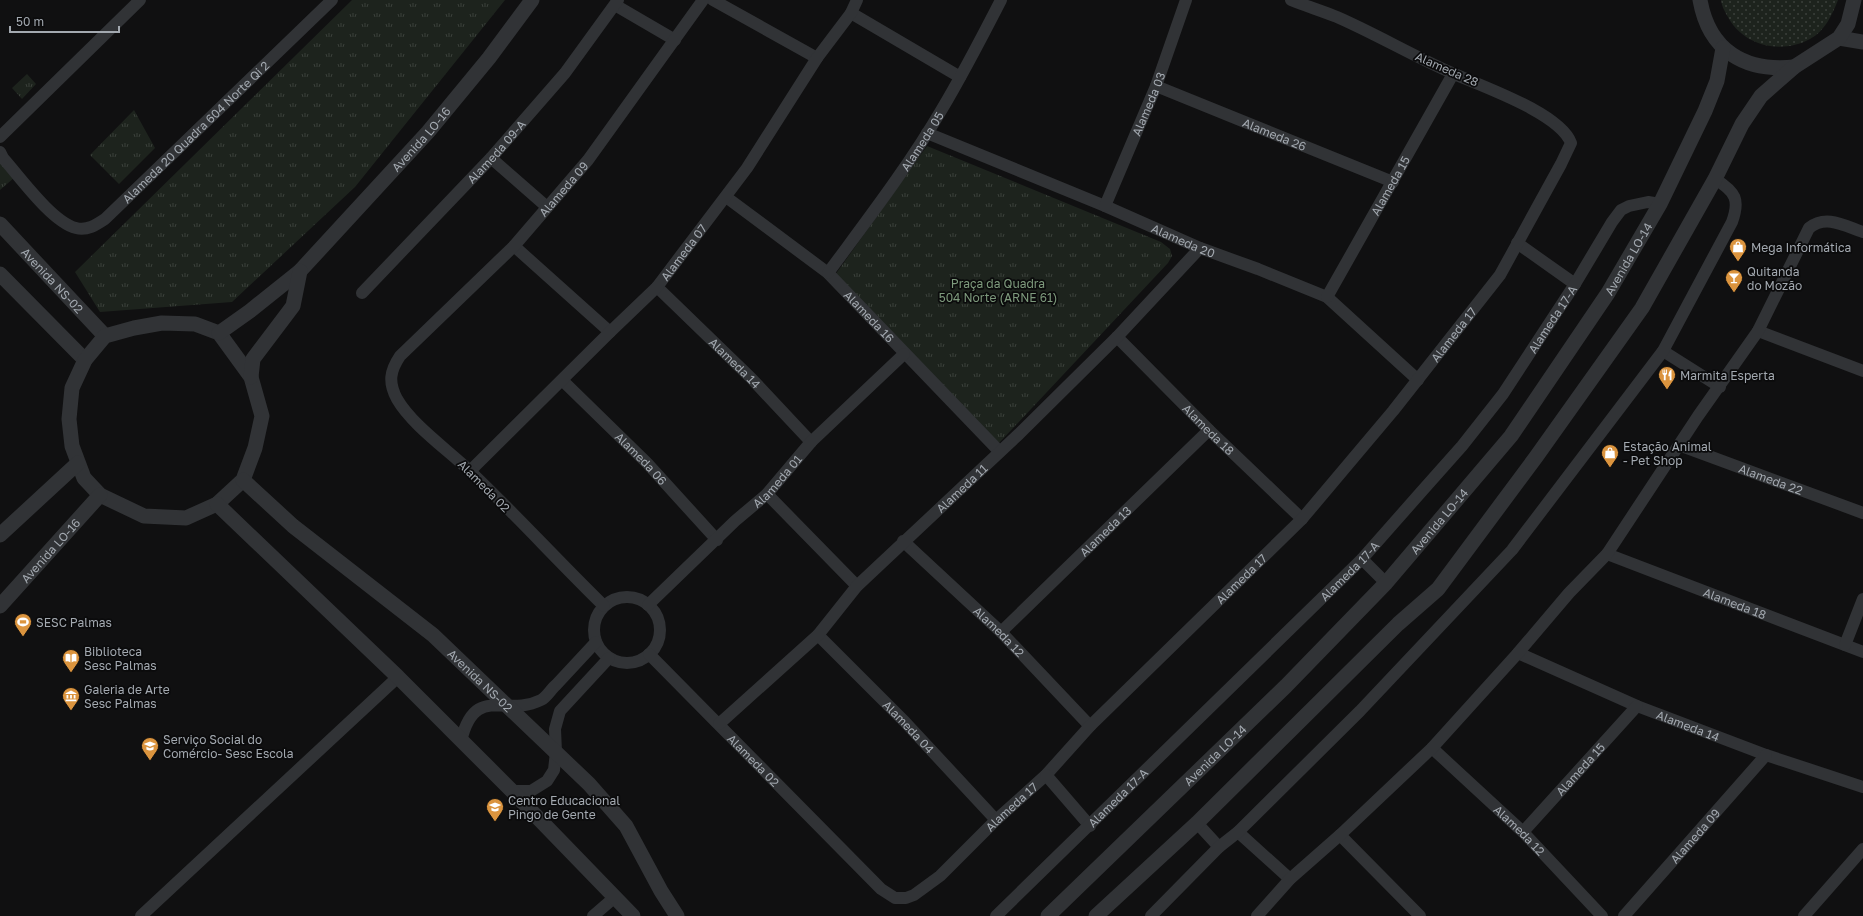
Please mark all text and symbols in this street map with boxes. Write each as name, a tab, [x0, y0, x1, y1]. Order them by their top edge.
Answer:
scale bar	[10, 8, 119, 34]
text: 50 m	[16, 14, 44, 29]
street label: Alameda 28	[1413, 48, 1481, 90]
street label: Alameda 20 Quadra 604 Norte Qi 2	[119, 57, 272, 206]
street label: Alameda 03	[1128, 70, 1168, 138]
street label: Avenida LO-16	[388, 104, 453, 174]
street label: Alameda 05	[897, 109, 946, 174]
street label: Alameda 26	[1241, 114, 1309, 154]
street label: Alameda 09-A	[463, 116, 529, 186]
street label: Alameda 15	[1367, 153, 1413, 218]
street label: Alameda 09	[535, 158, 591, 219]
street label: Alameda 20	[1149, 220, 1217, 260]
street label: Avenida LO-14	[1601, 220, 1655, 298]
street label: Alameda 07	[657, 221, 710, 283]
shop icon: Mega Informática	[1728, 237, 1748, 262]
place label: Mega Informática	[1751, 240, 1851, 255]
street label: Avenida NS-02	[18, 244, 87, 316]
place label: Quitanda do Mozão	[1747, 264, 1802, 293]
bar icon: Quitanda do Mozão	[1724, 268, 1744, 293]
park label: Praça da Quadra 504 Norte (ARNE 61)	[939, 276, 1057, 305]
street label: Alameda 17-A	[1524, 282, 1580, 356]
street label: Alameda 16	[841, 287, 898, 345]
street label: Alameda 17	[1427, 304, 1479, 365]
street label: Alameda 14	[706, 334, 764, 391]
restaurant icon: Marmita Esperta	[1657, 365, 1677, 390]
place label: Marmita Esperta	[1680, 368, 1775, 383]
street label: Alameda 18	[1180, 401, 1238, 458]
street label: Alameda 06	[612, 429, 670, 488]
place label: Estação Animal - Pet Shop	[1623, 439, 1712, 468]
shop icon: Estação Animal - Pet Shop	[1600, 443, 1620, 468]
street label: Alameda 01	[749, 451, 805, 511]
street label: Alameda 02	[455, 457, 513, 515]
street label: Alameda 11	[933, 460, 990, 516]
street label: Alameda 22	[1737, 460, 1805, 498]
street label: Avenida LO-14	[1407, 485, 1471, 557]
street label: Alameda 13	[1076, 503, 1134, 559]
street label: Avenida LO-16	[17, 515, 83, 586]
street label: Alameda 17-A	[1316, 538, 1382, 604]
street label: Alameda 17	[1212, 550, 1270, 607]
street label: Alameda 18	[1701, 584, 1769, 622]
street label: Alameda 12	[970, 603, 1028, 660]
sports icon: SESC Palmas	[13, 612, 33, 637]
place label: SESC Palmas	[36, 615, 112, 630]
place label: Biblioteca Sesc Palmas	[84, 644, 157, 673]
street label: Avenida NS-02	[445, 646, 516, 715]
library icon: Biblioteca Sesc Palmas	[61, 648, 81, 673]
place label: Galeria de Arte Sesc Palmas	[84, 682, 170, 711]
museum icon: Galeria de Arte Sesc Palmas	[61, 686, 81, 711]
street label: Alameda 04	[880, 697, 938, 756]
street label: Alameda 14	[1654, 707, 1722, 744]
street label: Avenida LO-14	[1180, 721, 1249, 789]
street label: Alameda 02	[725, 731, 783, 789]
place label: Serviço Social do Comércio- Sesc Escola	[163, 732, 294, 761]
school or university icon: Serviço Social do Comércio- Sesc Escola	[140, 736, 160, 761]
street label: Alameda 15	[1552, 739, 1608, 798]
street label: Alameda 17-A	[1085, 765, 1151, 830]
street label: Alameda 17	[982, 779, 1040, 834]
place label: Centro Educacional Pingo de Gente	[508, 793, 620, 822]
school or university icon: Centro Educacional Pingo de Gente	[485, 797, 505, 822]
street label: Alameda 12	[1491, 801, 1548, 858]
street label: Alameda 09	[1667, 805, 1723, 866]

